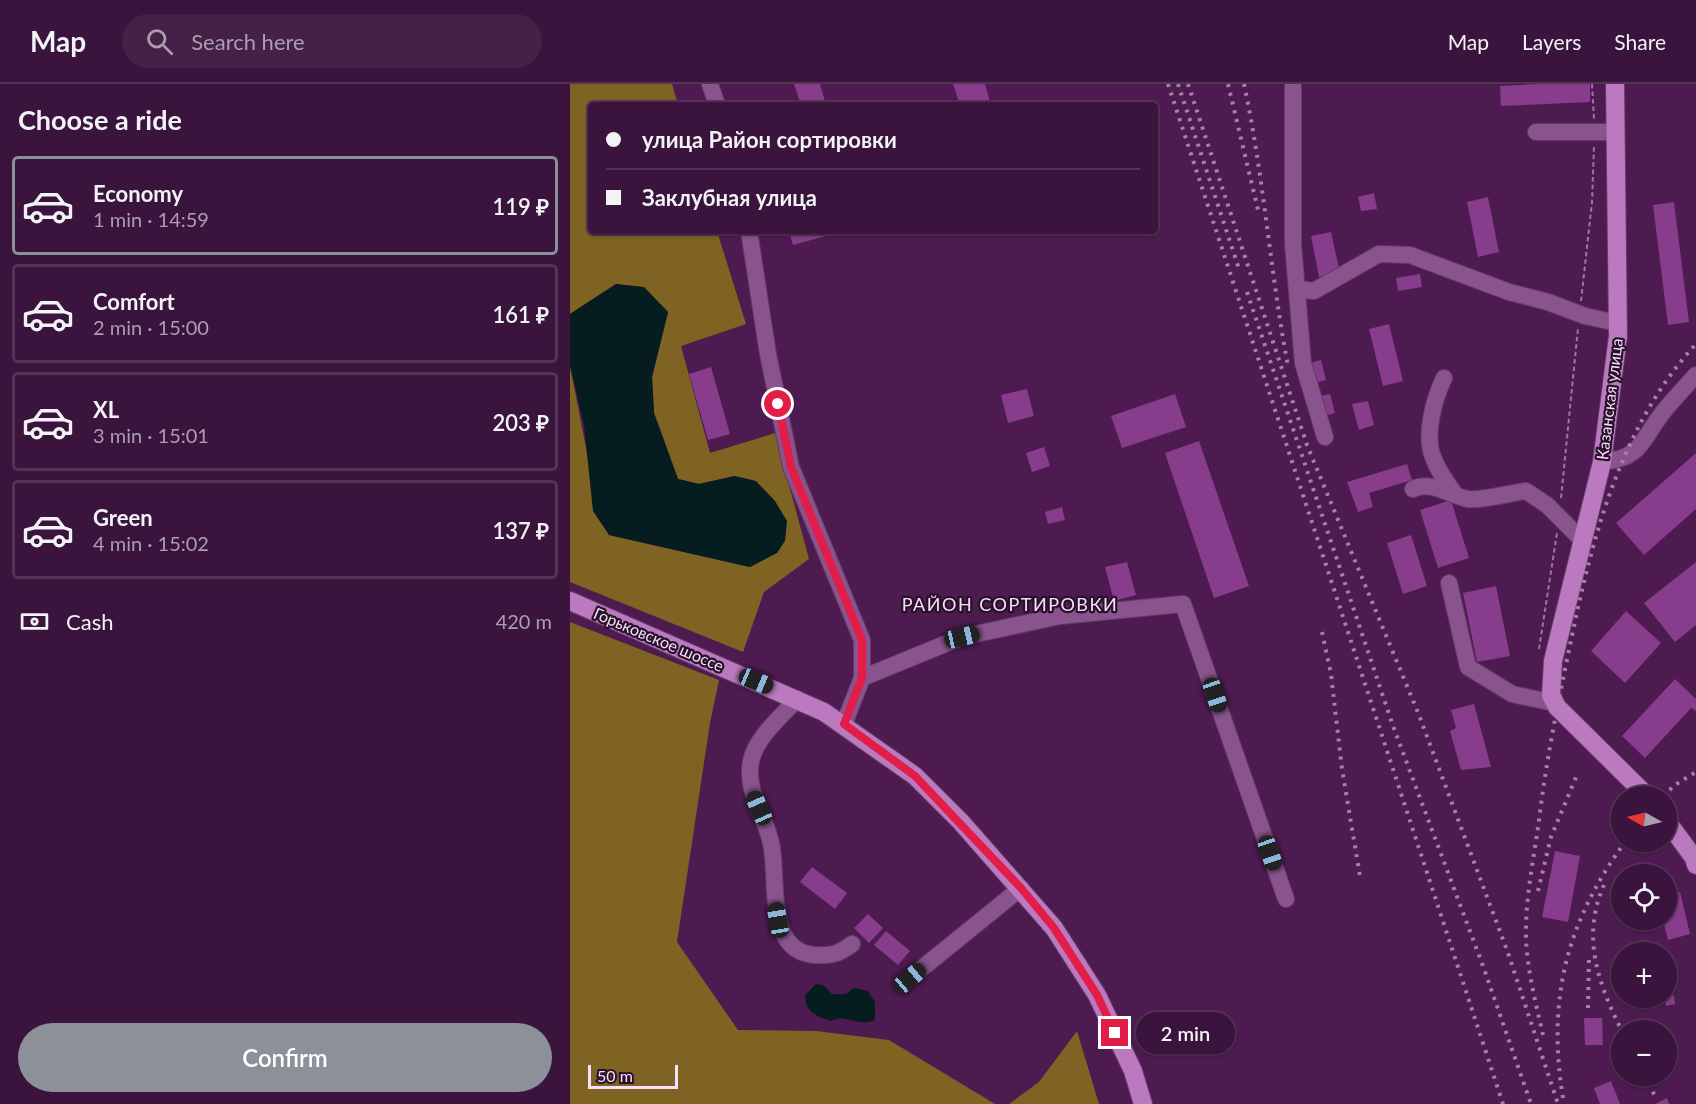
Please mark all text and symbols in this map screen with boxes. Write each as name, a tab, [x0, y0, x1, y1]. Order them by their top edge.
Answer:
search box	[122, 14, 542, 68]
text: Map	[30, 24, 86, 58]
icon: search	[143, 25, 176, 58]
text: Search here	[191, 28, 305, 55]
text: Map	[1448, 29, 1489, 54]
text: Layers	[1522, 29, 1581, 54]
text: Share	[1614, 29, 1666, 54]
text: Choose a ride	[18, 103, 182, 136]
text: улица Район сортировки	[642, 126, 897, 153]
icon: car	[21, 179, 75, 233]
text: Economy	[93, 180, 183, 207]
text: Заклубная улица	[642, 184, 817, 211]
text: 119 ₽	[492, 193, 549, 220]
text: 1 min · 14:59	[93, 207, 209, 231]
icon: car	[21, 287, 75, 341]
text: Comfort	[93, 288, 175, 315]
text: 161 ₽	[492, 301, 549, 328]
text: 2 min · 15:00	[93, 315, 209, 339]
street label: Казанская улица	[1592, 337, 1626, 461]
route start	[764, 390, 791, 417]
icon: car	[21, 395, 75, 449]
text: XL	[93, 396, 119, 423]
text: 203 ₽	[492, 409, 549, 436]
text: 3 min · 15:01	[93, 423, 209, 447]
icon: car	[21, 503, 75, 557]
text: Green	[93, 504, 153, 531]
text: 137 ₽	[492, 517, 549, 544]
text: 4 min · 15:02	[93, 531, 209, 555]
district label: РАЙОН СОРТИРОВКИ	[902, 593, 1118, 615]
street label: Горьковское шоссе	[591, 603, 727, 675]
icon: cash	[18, 605, 51, 638]
text: Cash	[66, 608, 113, 635]
text: 420 m	[496, 609, 552, 633]
car	[942, 624, 982, 650]
car	[736, 666, 776, 696]
car	[1201, 675, 1229, 715]
north arrow	[1611, 786, 1677, 852]
map controls	[1611, 786, 1677, 1086]
car	[743, 788, 775, 828]
car	[1256, 833, 1284, 873]
button: locate	[1611, 864, 1677, 930]
car	[766, 901, 790, 939]
button: +	[1611, 942, 1677, 1008]
car	[890, 960, 930, 996]
callout: 2 min	[1136, 1012, 1235, 1054]
route end	[1101, 1019, 1128, 1046]
button: −	[1611, 1020, 1677, 1086]
text: 2 min	[1161, 1021, 1210, 1045]
button: Confirm	[18, 1023, 552, 1092]
scale bar	[588, 1062, 678, 1090]
text: 50 m	[597, 1066, 633, 1085]

